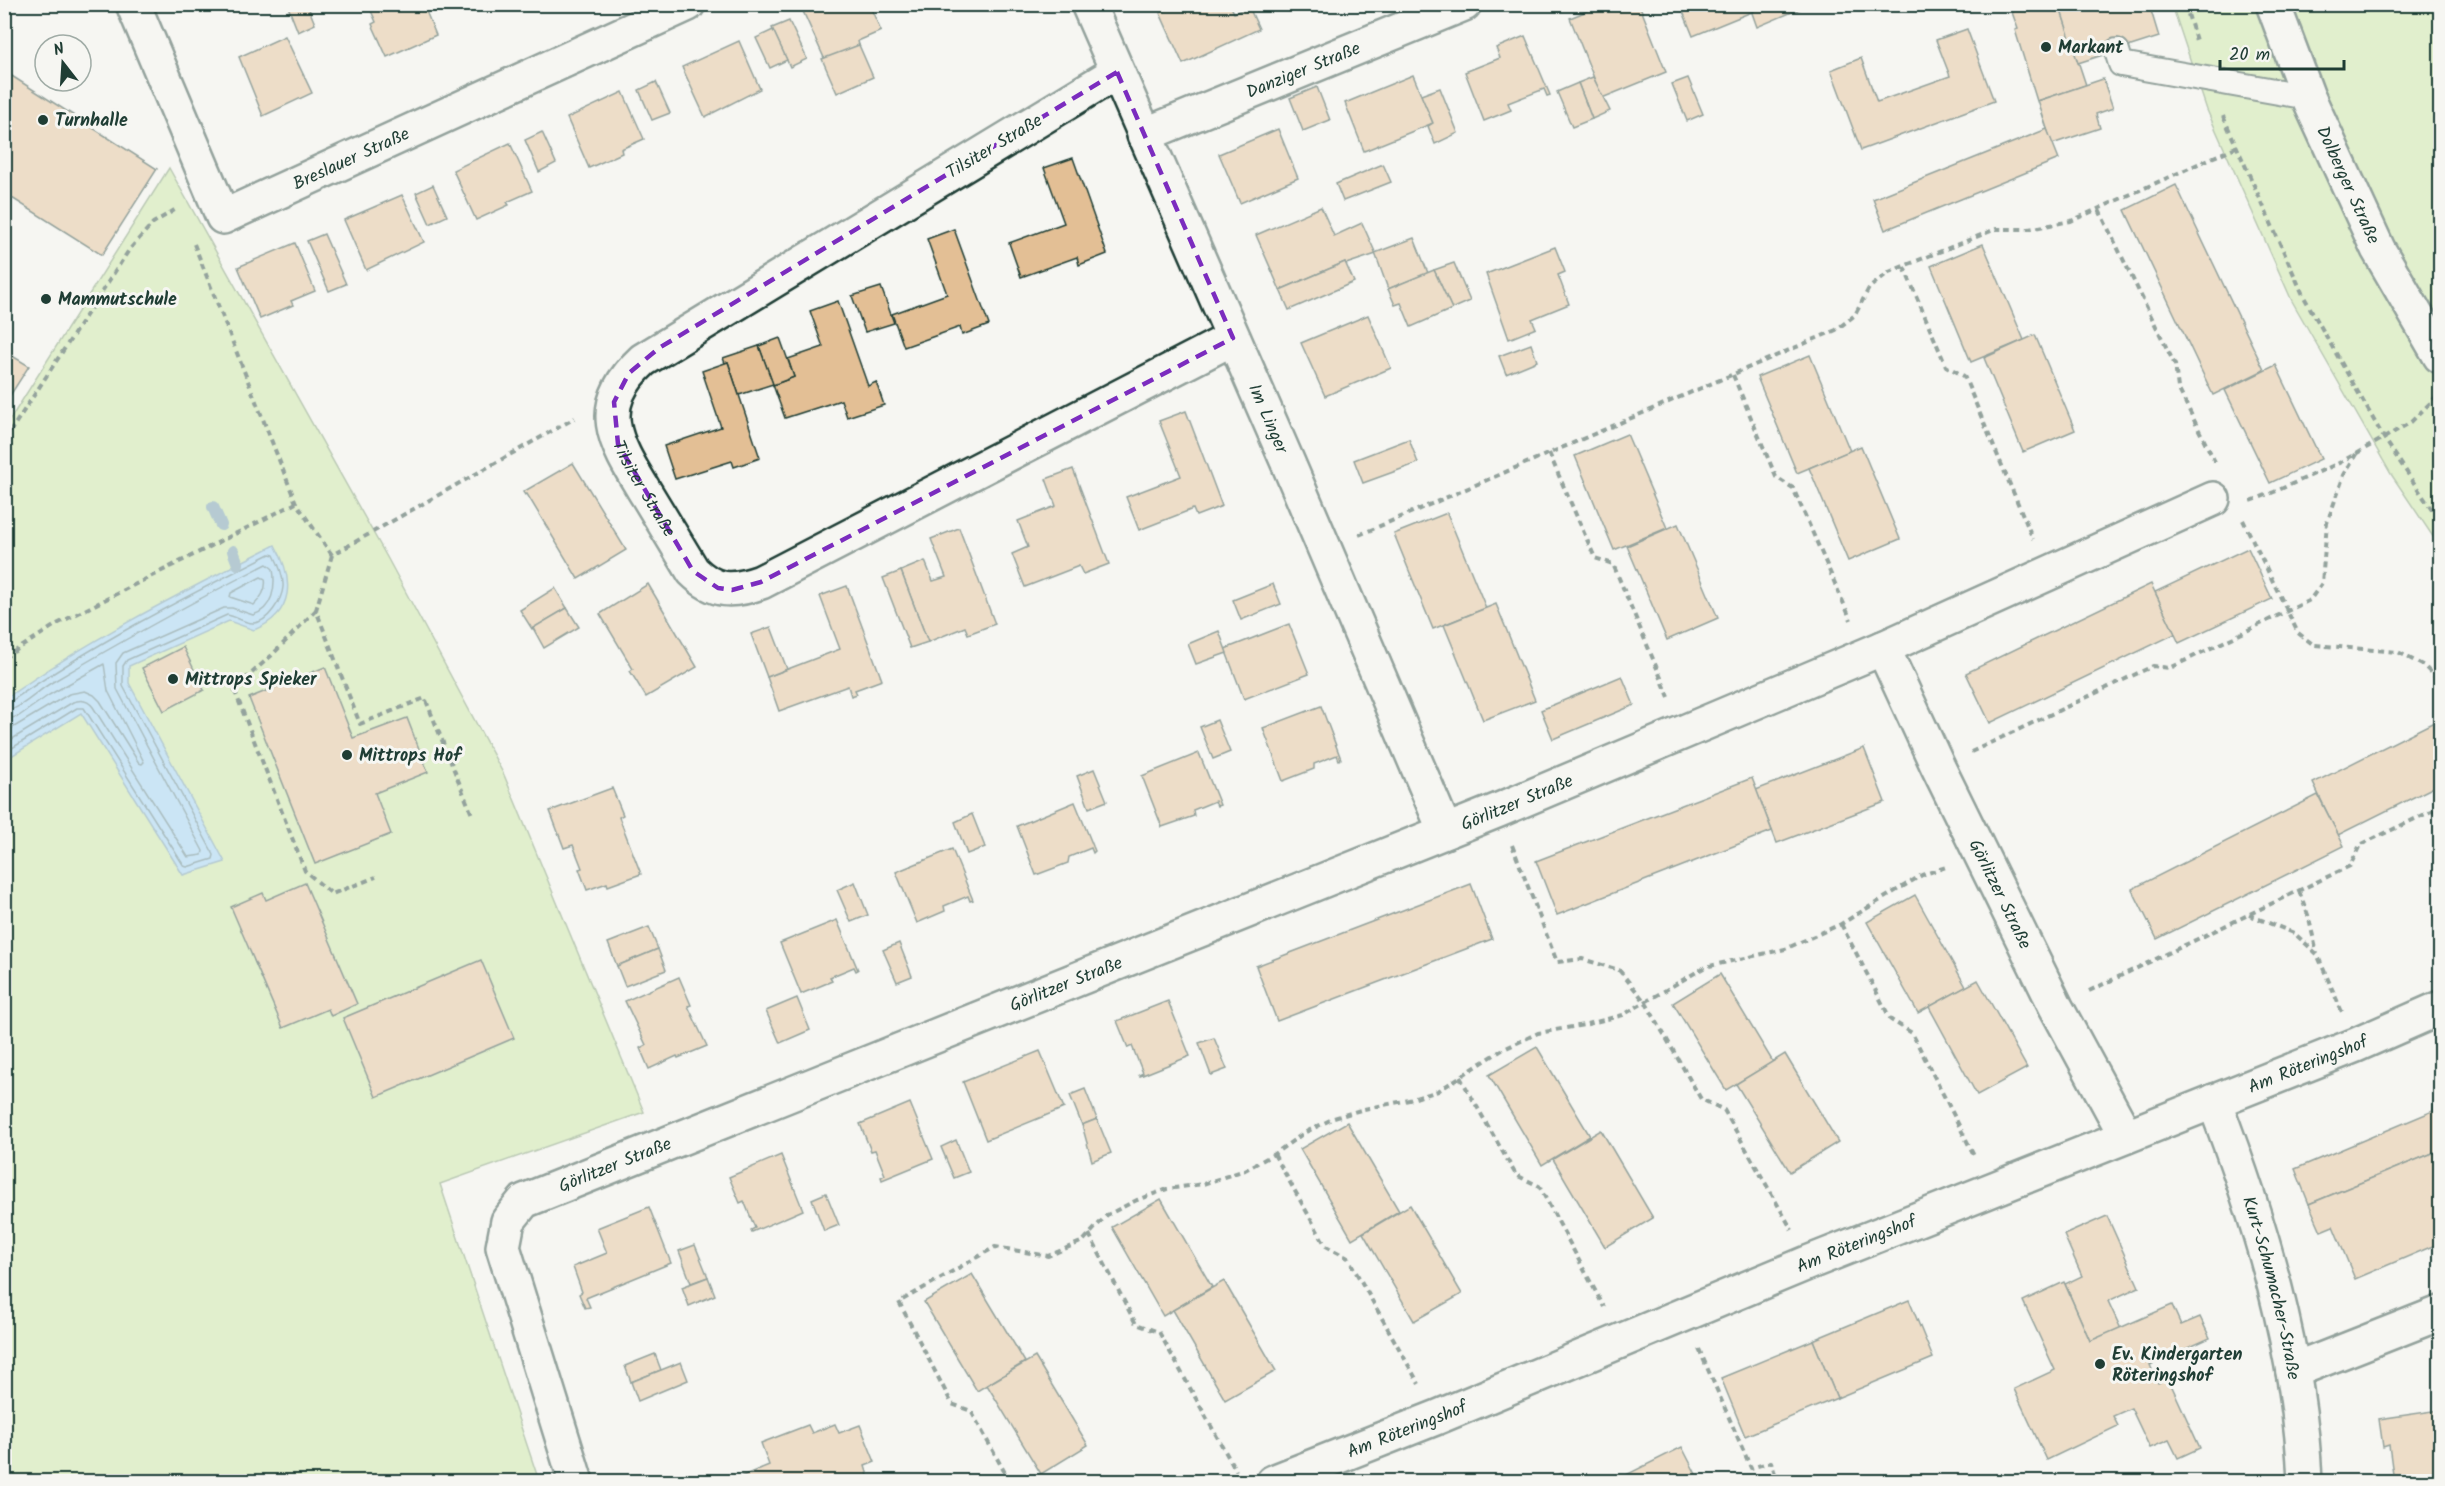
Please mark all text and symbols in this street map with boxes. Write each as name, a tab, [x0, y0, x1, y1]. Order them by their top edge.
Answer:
north arrow	[33, 33, 93, 93]
scale bar	[2220, 33, 2344, 71]
place label: Markant	[2058, 34, 2124, 63]
street label: Danziger Straße	[1242, 35, 1365, 108]
text: N	[51, 37, 68, 64]
marker: Markant	[2039, 40, 2053, 54]
text: 20 m	[2229, 41, 2270, 70]
place label: Turnhalle	[55, 107, 128, 136]
street label: Tilsiter Straße	[941, 107, 1049, 188]
marker: Turnhalle	[36, 113, 50, 127]
street label: Breslauer Straße	[288, 120, 415, 199]
street label: Dolberger Straße	[2307, 122, 2387, 249]
place label: Mammutschule	[58, 286, 177, 315]
marker: Mammutschule	[39, 292, 53, 306]
street label: Im Linger	[1239, 379, 1296, 459]
street label: Tilsiter Straße	[603, 436, 682, 543]
place label: Mittrops Spieker	[185, 666, 318, 695]
marker: Mittrops Spieker	[166, 672, 180, 686]
place label: Mittrops Hof	[359, 742, 463, 771]
marker: Mittrops Hof	[340, 748, 354, 762]
street label: Görlitzer Straße	[1457, 767, 1578, 840]
street label: Görlitzer Straße	[1960, 835, 2038, 955]
street label: Görlitzer Straße	[1006, 949, 1127, 1021]
street label: Am Röteringshof	[2244, 1028, 2375, 1102]
street label: Görlitzer Straße	[554, 1130, 676, 1202]
street label: Kurt-Schumacher-Straße	[2233, 1193, 2307, 1382]
street label: Am Röteringshof	[1792, 1207, 1923, 1282]
place label: Ev. Kindergarten Röteringshof	[2112, 1341, 2242, 1391]
marker: Ev. Kindergarten Röteringshof	[2093, 1357, 2107, 1371]
street label: Am Röteringshof	[1343, 1393, 1474, 1467]

